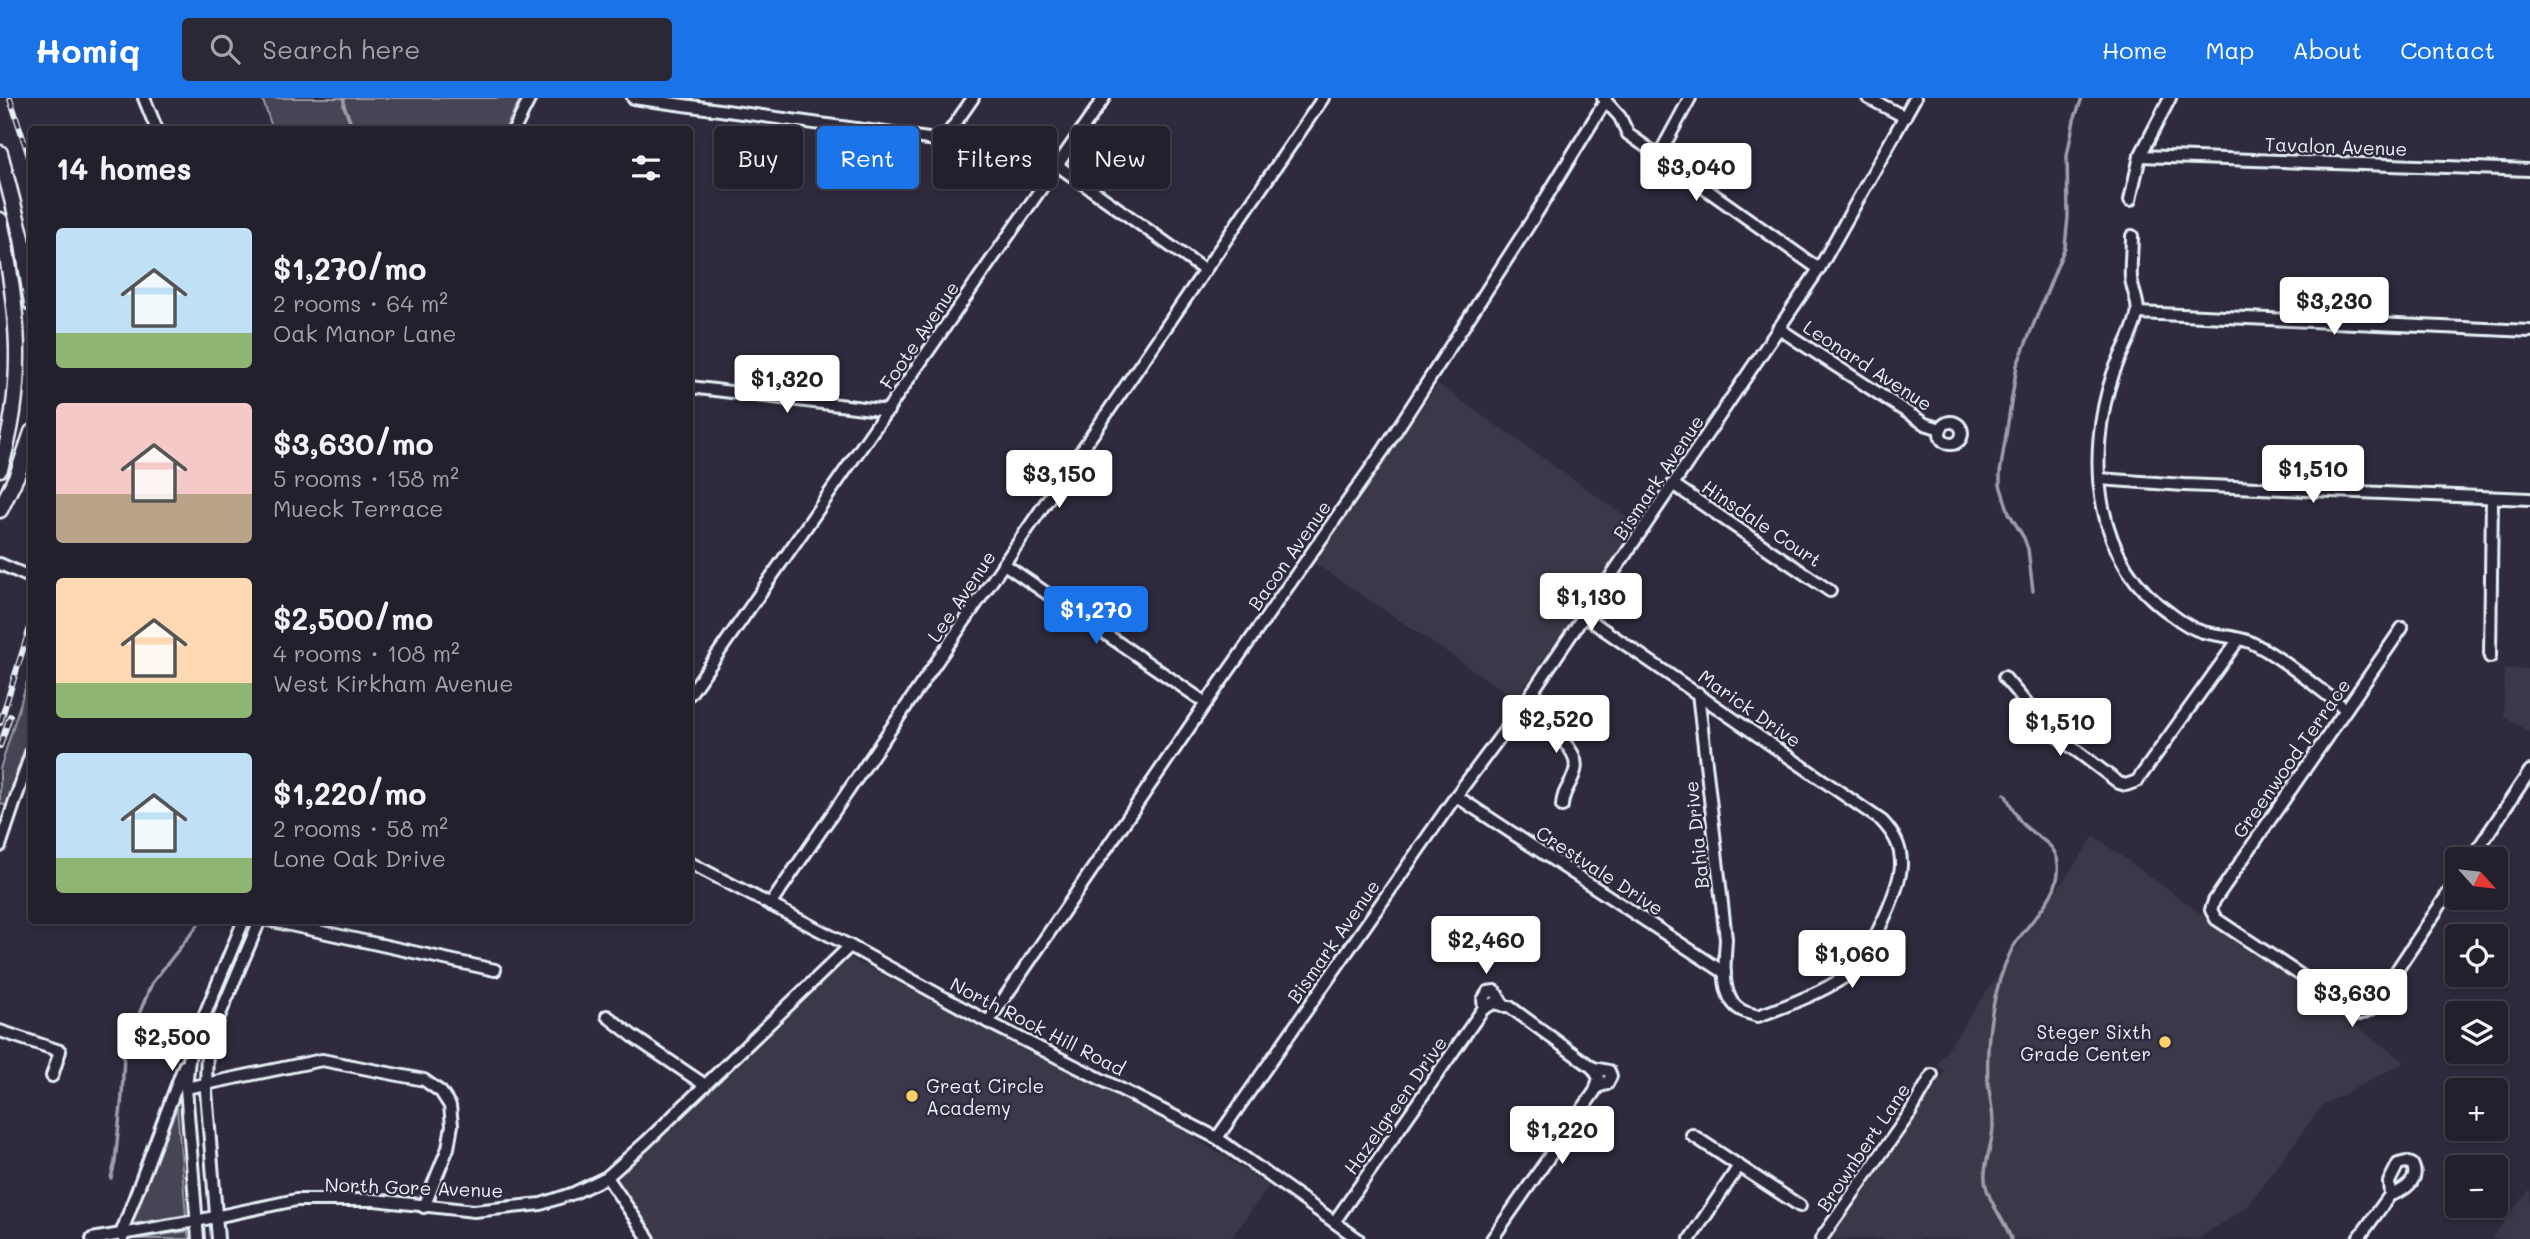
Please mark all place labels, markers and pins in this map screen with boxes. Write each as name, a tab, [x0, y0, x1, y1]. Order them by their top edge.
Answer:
pin: $3,040	[1639, 144, 1753, 203]
pin: $3,230	[2277, 278, 2391, 337]
pin: $1,320	[730, 356, 844, 415]
pin: $1,510	[2256, 446, 2370, 505]
pin: $3,150	[1002, 450, 1116, 510]
pin: $1,130	[1534, 574, 1648, 633]
pin: $1,270	[1039, 587, 1153, 646]
pin: $2,520	[1499, 696, 1613, 755]
pin: $1,510	[2003, 698, 2117, 758]
pin: $2,460	[1429, 916, 1543, 976]
pin: $1,060	[1795, 930, 1909, 990]
pin: $3,630	[2295, 970, 2409, 1029]
pin: $2,500	[115, 1014, 229, 1073]
place label: Steger Sixth Grade Center	[2020, 1019, 2151, 1066]
marker: Steger Sixth Grade Center	[2157, 1034, 2173, 1050]
place label: Great Circle Academy	[926, 1073, 1044, 1120]
marker: Great Circle Academy	[904, 1088, 920, 1104]
pin: $1,220	[1505, 1107, 1619, 1166]

